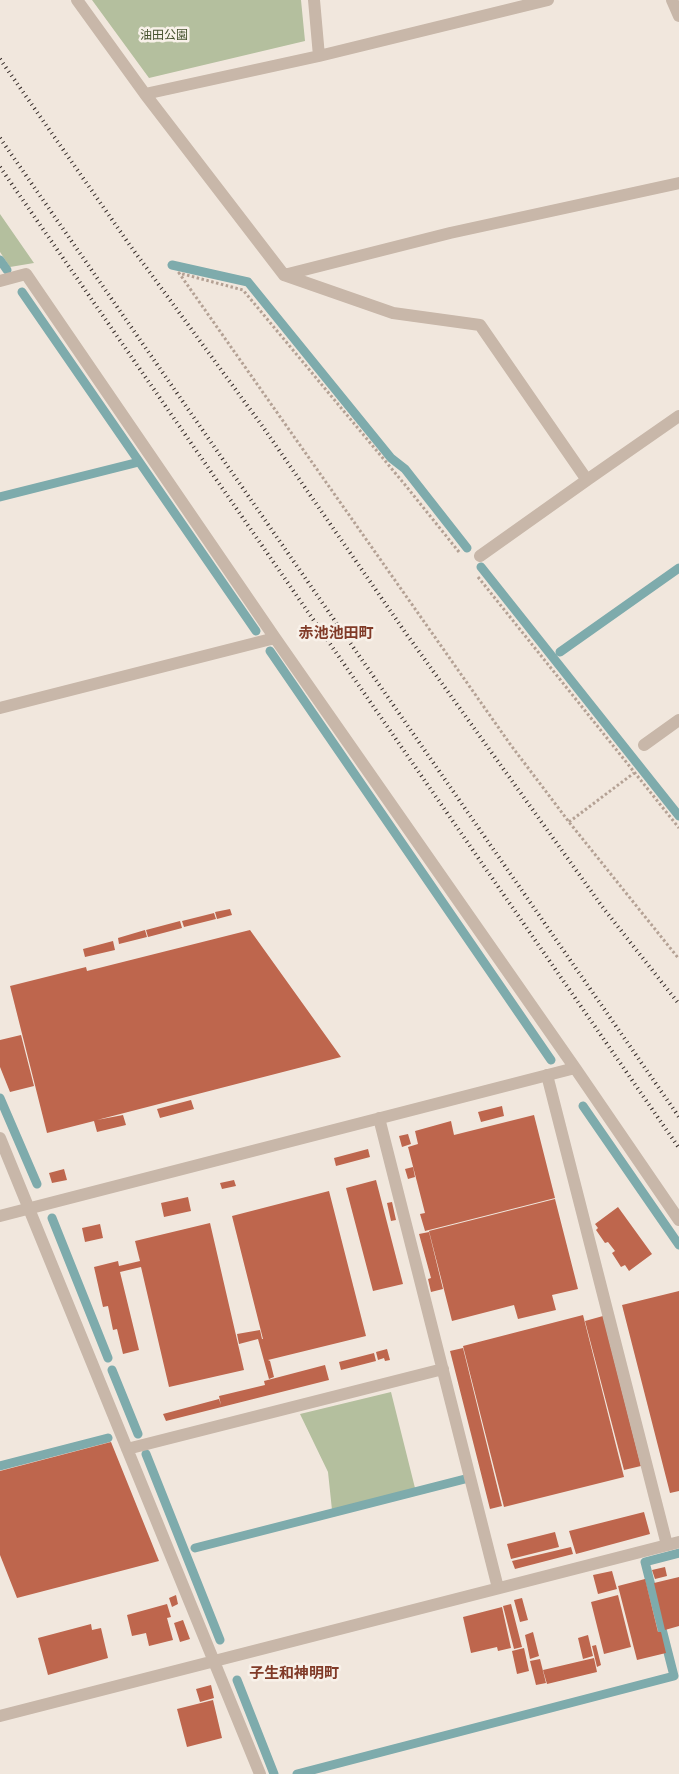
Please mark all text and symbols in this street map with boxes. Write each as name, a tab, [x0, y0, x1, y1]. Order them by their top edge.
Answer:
park label: 油田公園	[140, 30, 188, 44]
district label: 赤池池田町	[299, 626, 373, 644]
district label: 子生和神明町	[249, 1666, 339, 1684]

